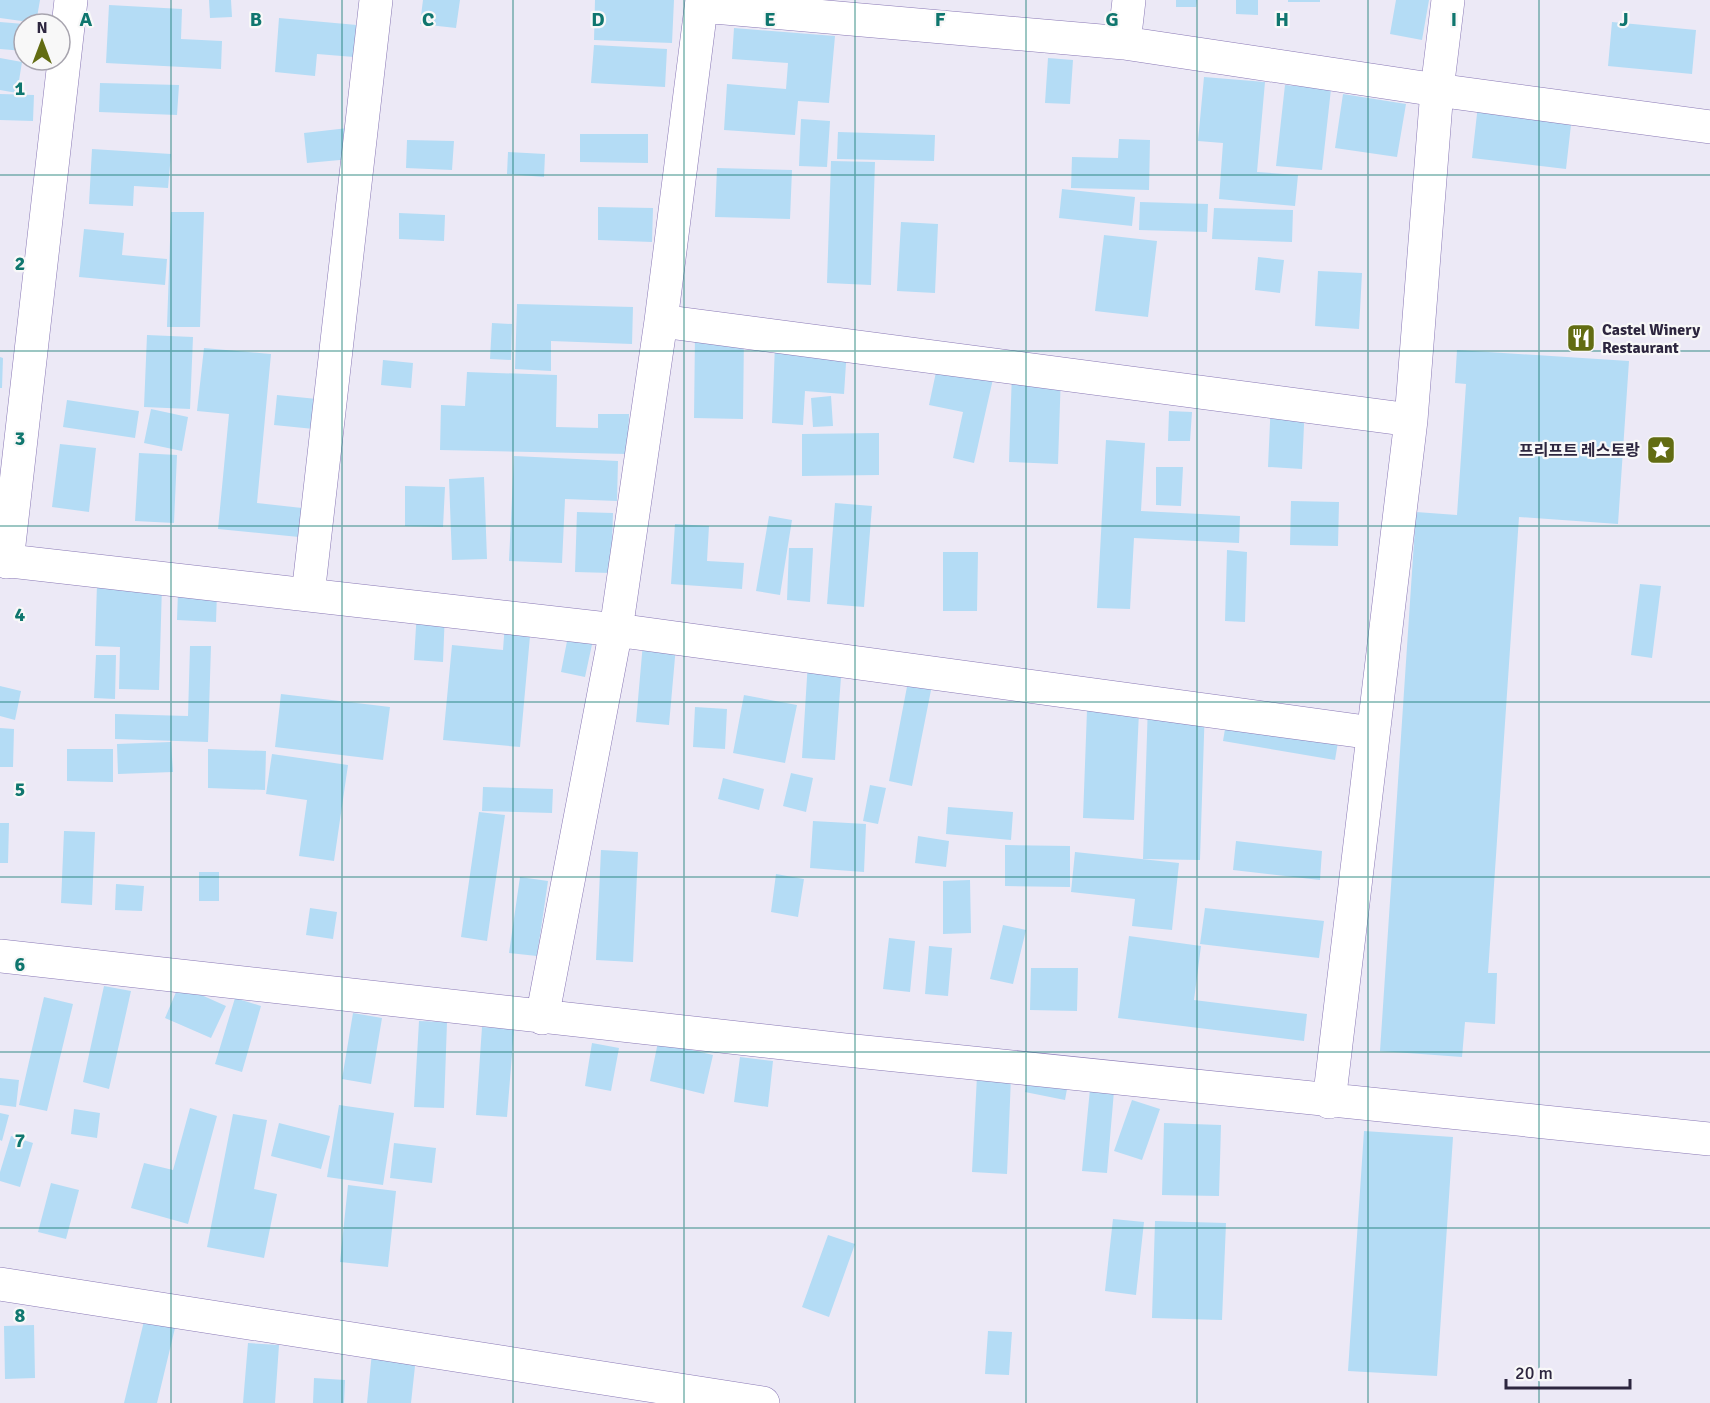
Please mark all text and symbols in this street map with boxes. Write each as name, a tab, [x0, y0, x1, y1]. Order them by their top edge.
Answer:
text: A	[80, 7, 93, 32]
text: B	[250, 7, 262, 32]
text: C	[422, 7, 434, 32]
text: D	[591, 7, 605, 32]
text: E	[764, 7, 776, 32]
text: F	[935, 7, 946, 32]
text: G	[1105, 7, 1119, 32]
text: H	[1275, 7, 1289, 32]
text: I	[1451, 7, 1457, 32]
text: J	[1619, 7, 1629, 32]
north arrow	[12, 12, 72, 72]
text: N	[36, 18, 48, 38]
text: 1	[15, 76, 26, 101]
text: 2	[15, 251, 25, 276]
place label: Castel Winery Restaurant	[1602, 320, 1700, 358]
restaurant icon: Castel Winery Restaurant	[1565, 322, 1597, 354]
text: 3	[15, 426, 25, 451]
place icon: 프리프트 레스토랑	[1645, 434, 1677, 466]
place label: 프리프트 레스토랑	[1519, 441, 1640, 461]
text: 4	[15, 602, 26, 627]
text: 5	[15, 777, 25, 802]
text: 6	[15, 952, 26, 977]
text: 7	[15, 1128, 26, 1153]
text: 8	[15, 1303, 26, 1328]
scale bar	[1506, 1352, 1630, 1390]
text: 20 m	[1515, 1362, 1553, 1384]

